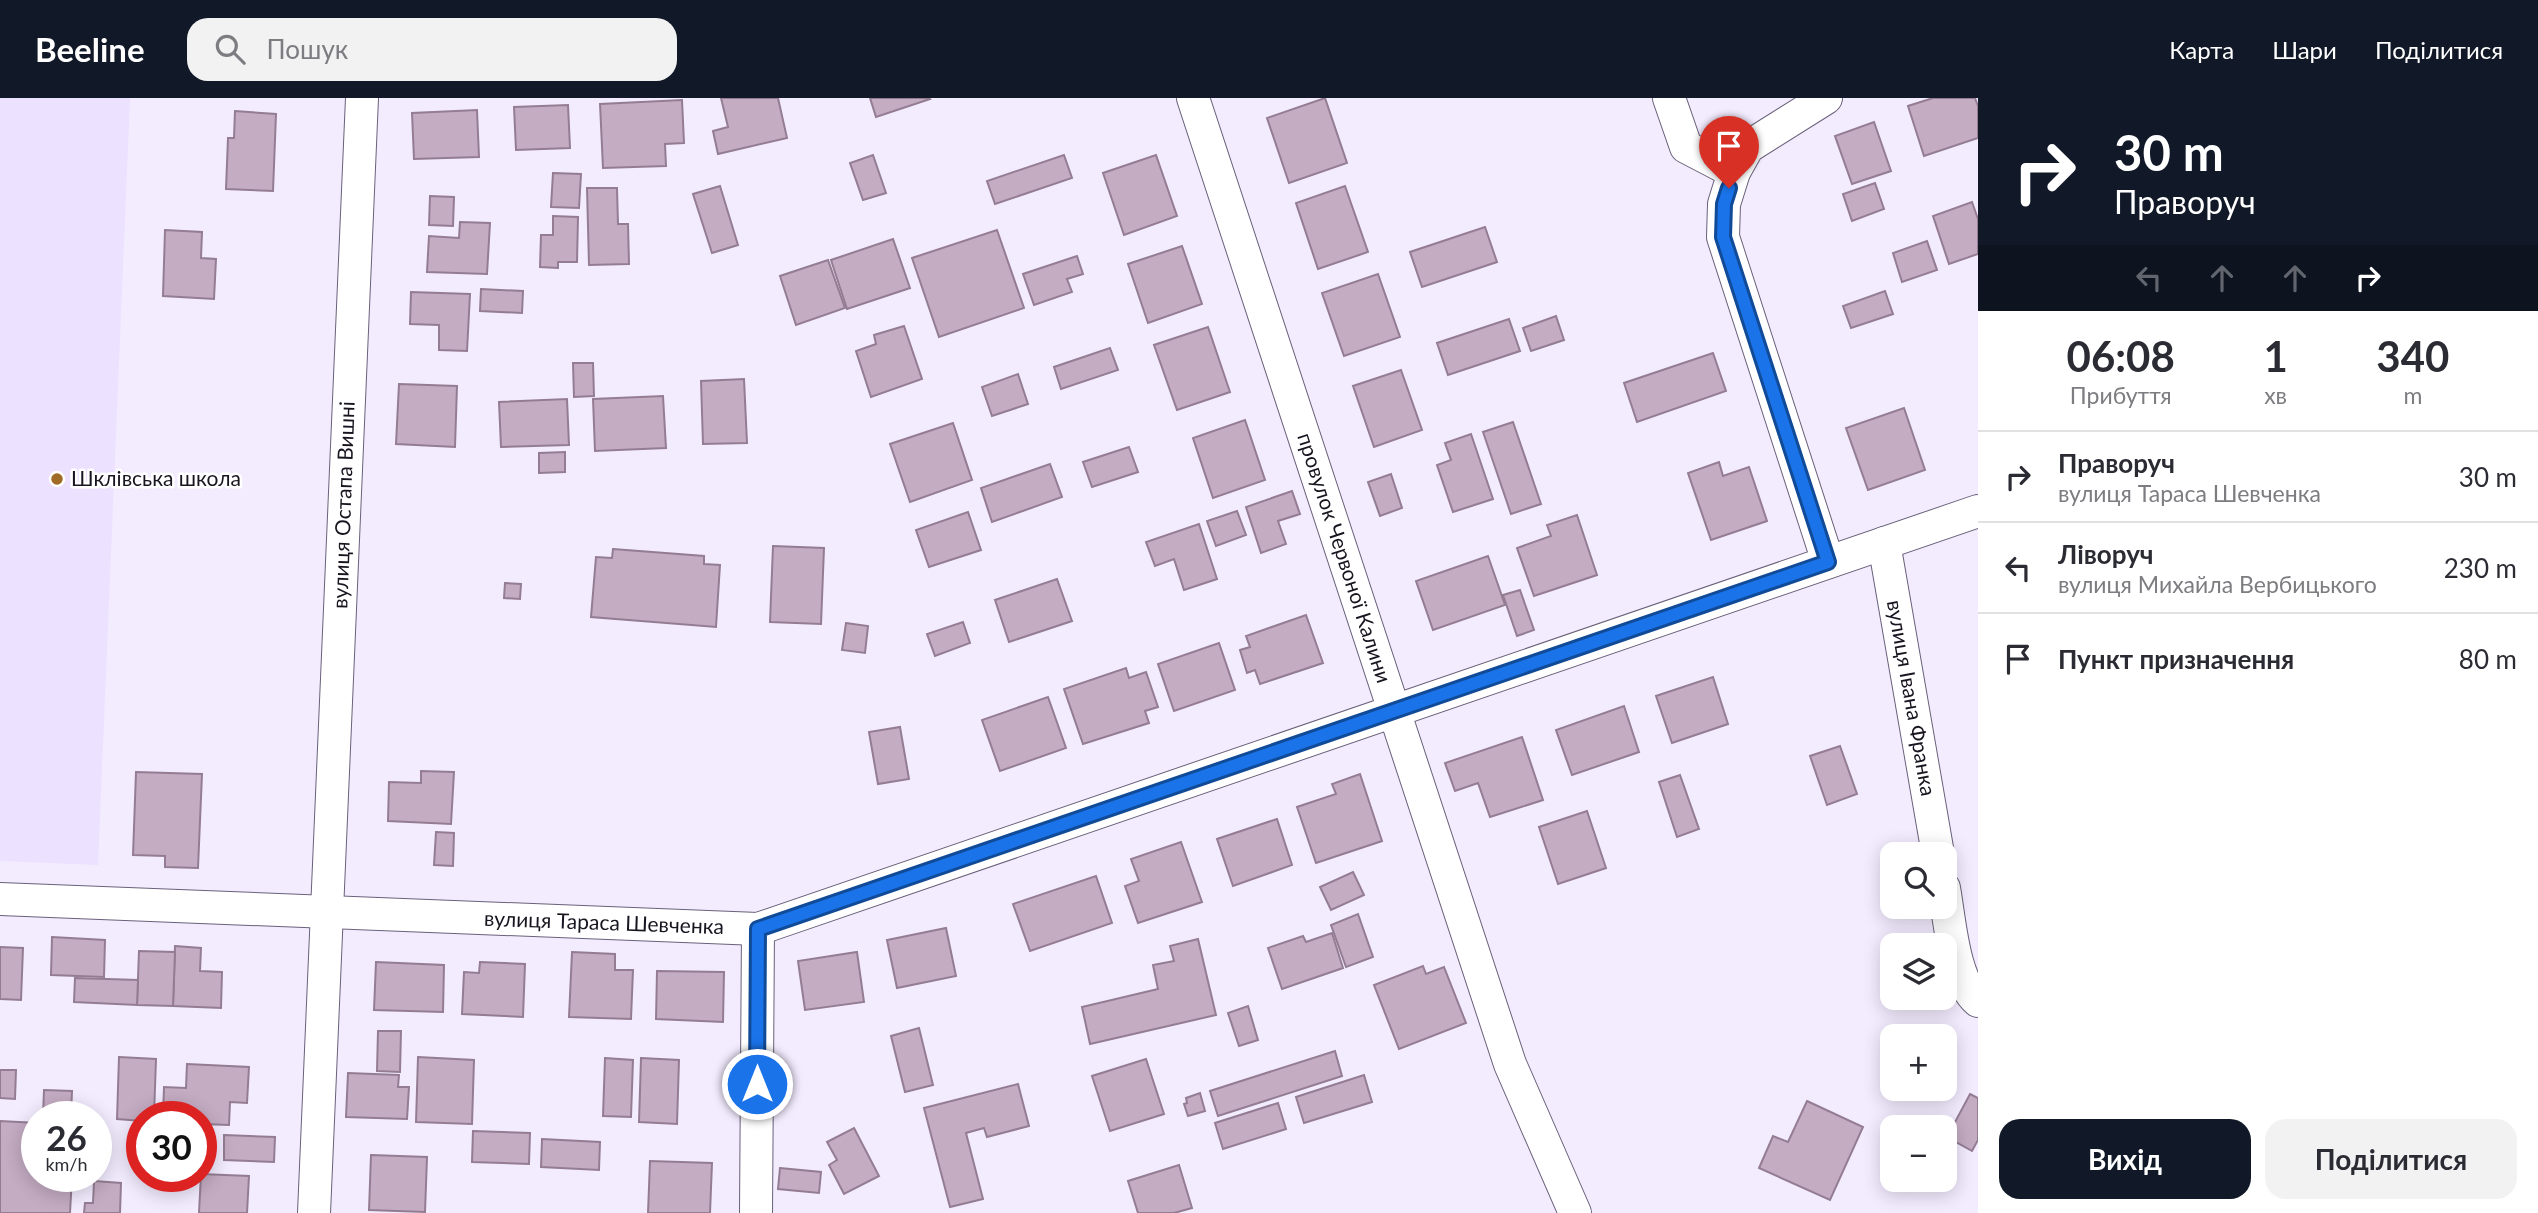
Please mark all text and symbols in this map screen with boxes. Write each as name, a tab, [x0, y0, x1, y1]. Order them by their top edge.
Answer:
search box	[187, 18, 677, 81]
text: Beeline	[35, 29, 145, 69]
icon: search	[211, 30, 249, 68]
text: Пошук	[267, 33, 348, 65]
text: Карта	[2169, 35, 2234, 64]
text: Шари	[2272, 35, 2337, 64]
text: Поділитися	[2375, 35, 2503, 64]
pin	[1699, 116, 1759, 188]
text: 30 m	[2114, 123, 2224, 181]
icon: right	[1999, 126, 2090, 217]
icon: arrive	[1710, 127, 1748, 165]
text: Праворуч	[2114, 182, 2256, 221]
icon: left	[2130, 259, 2168, 297]
icon: ahead	[2203, 259, 2241, 297]
icon: ahead	[2276, 259, 2314, 297]
icon: right	[2349, 259, 2387, 297]
text: 06:08	[2067, 331, 2175, 381]
text: 1	[2263, 331, 2288, 381]
text: 340	[2376, 331, 2449, 381]
text: Прибуття	[2070, 381, 2172, 409]
text: хв	[2264, 381, 2287, 409]
text: m	[2403, 381, 2422, 409]
street label: вулиця Остапа Вишні	[326, 401, 359, 609]
street label: провулок Червоної Калини	[1293, 429, 1398, 686]
text: Праворуч	[2058, 447, 2175, 479]
icon: right	[1999, 458, 2037, 496]
text: 30 m	[2459, 461, 2517, 493]
place label: Шклівська школа	[71, 465, 241, 490]
marker: Шклівська школа	[49, 471, 65, 487]
text: вулиця Тараса Шевченка	[2058, 479, 2321, 507]
text: Ліворуч	[2058, 538, 2154, 570]
icon: left	[1999, 549, 2037, 587]
text: 230 m	[2444, 552, 2517, 584]
text: вулиця Михайла Вербицького	[2058, 570, 2377, 598]
street label: вулиця Івана Франка	[1883, 598, 1942, 798]
icon: arrive	[1999, 640, 2037, 678]
text: Пункт призначення	[2058, 643, 2294, 675]
text: 80 m	[2459, 643, 2517, 675]
map controls	[1880, 842, 1957, 1192]
button: search	[1880, 842, 1957, 919]
street label: вулиця Тараса Шевченка	[484, 905, 724, 938]
button: layers	[1880, 933, 1957, 1010]
button: +	[1880, 1024, 1957, 1101]
position arrow	[720, 1047, 794, 1121]
speed limit sign: 30	[126, 1101, 217, 1192]
button: −	[1880, 1115, 1957, 1192]
text: 26	[46, 1116, 87, 1158]
button: Вихід	[1999, 1119, 2251, 1199]
button: Поділитися	[2265, 1119, 2517, 1199]
text: km/h	[45, 1153, 88, 1175]

